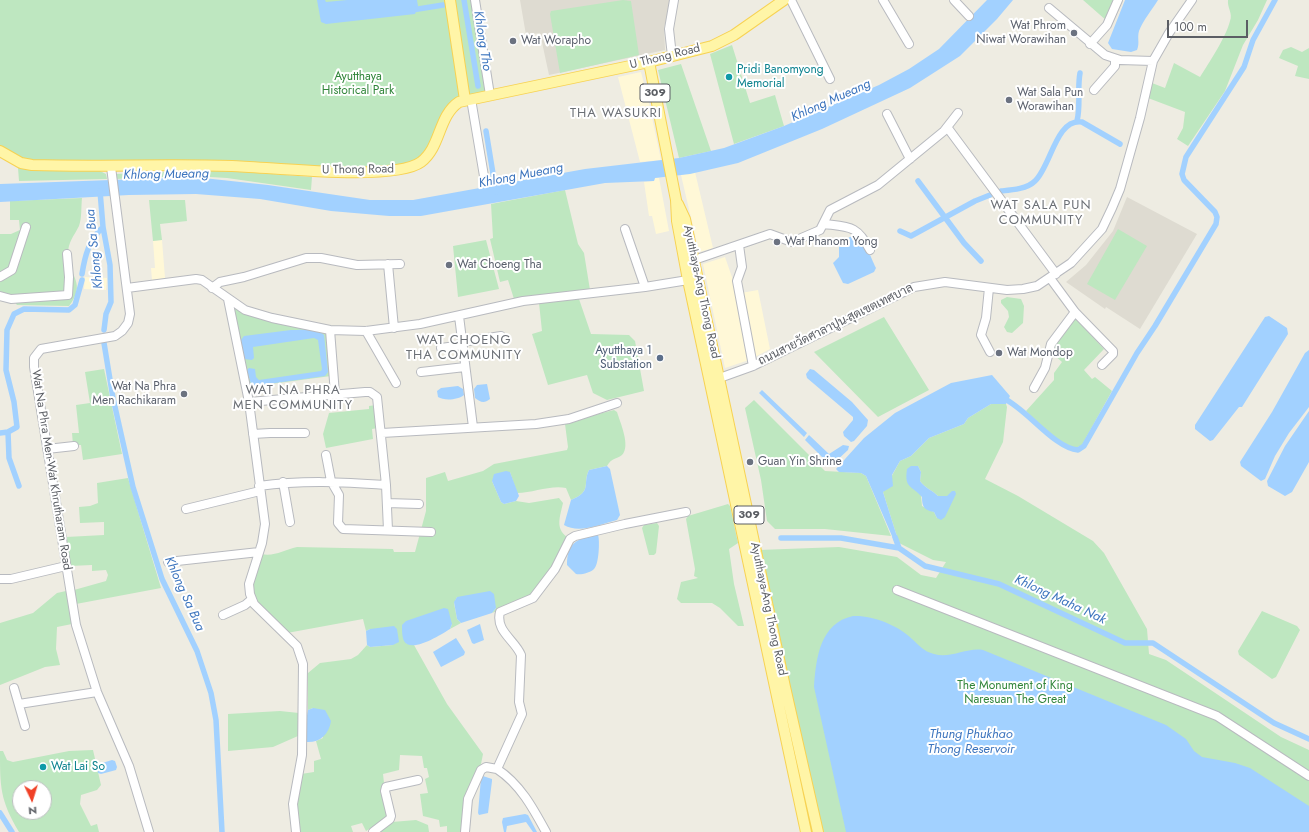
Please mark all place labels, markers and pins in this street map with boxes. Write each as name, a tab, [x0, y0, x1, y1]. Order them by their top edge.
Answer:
place label: Wat Phrom Niwat Worawihan	[976, 19, 1066, 47]
marker: Wat Phrom Niwat Worawihan	[1069, 28, 1079, 38]
place label: Wat Worapho	[521, 34, 591, 48]
marker: Wat Worapho	[508, 36, 518, 46]
place label: Pridi Banomyong Memorial	[737, 63, 824, 91]
marker: Pridi Banomyong Memorial	[724, 72, 734, 82]
place label: Wat Sala Pun Worawihan	[1017, 86, 1083, 114]
marker: Wat Sala Pun Worawihan	[1004, 95, 1014, 105]
place label: Wat Phanom Yong	[785, 235, 878, 249]
marker: Wat Phanom Yong	[772, 237, 782, 247]
place label: Wat Choeng Tha	[457, 258, 542, 272]
marker: Wat Choeng Tha	[444, 260, 454, 270]
place label: Ayutthaya 1 Substation	[595, 344, 652, 372]
place label: Wat Mondop	[1007, 346, 1073, 360]
marker: Wat Mondop	[994, 348, 1004, 358]
marker: Ayutthaya 1 Substation	[655, 353, 665, 363]
place label: Wat Na Phra Men Rachikaram	[92, 380, 176, 408]
marker: Wat Na Phra Men Rachikaram	[179, 389, 189, 399]
place label: Guan Yin Shrine	[758, 455, 842, 469]
marker: Guan Yin Shrine	[745, 457, 755, 467]
place label: Wat Lai So	[51, 760, 105, 774]
marker: Wat Lai So	[38, 762, 48, 772]

